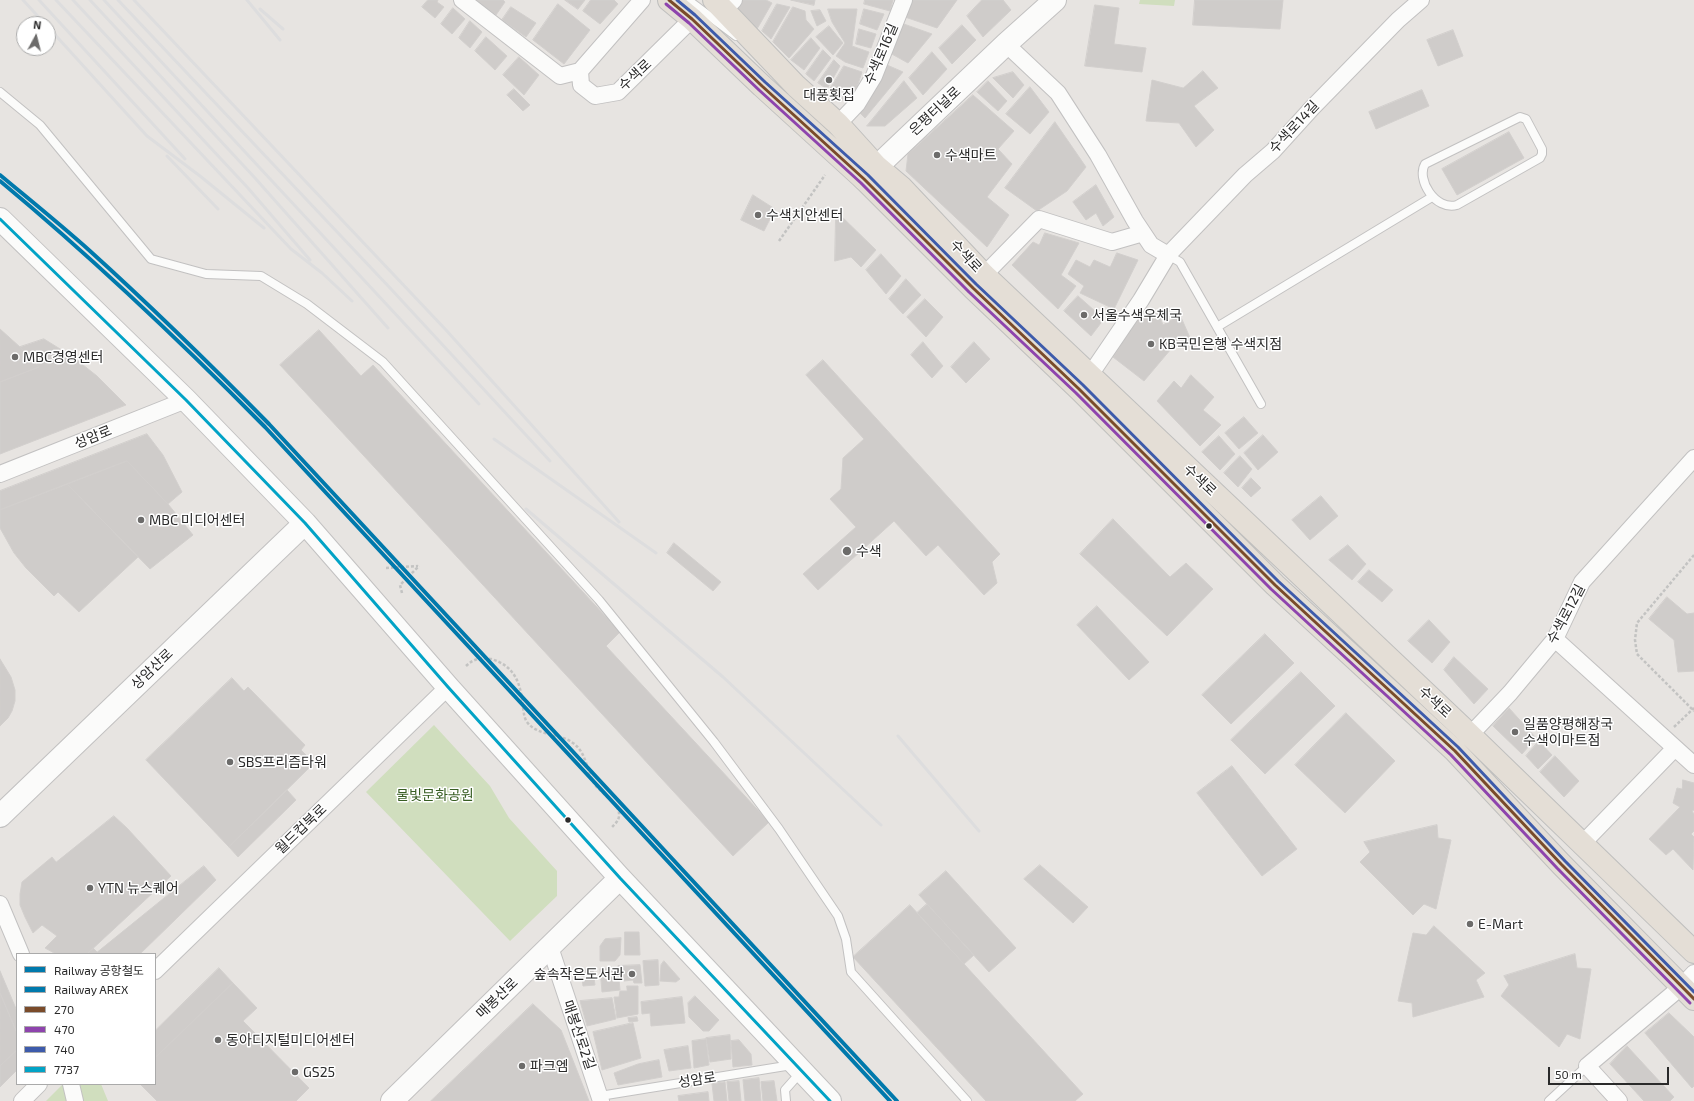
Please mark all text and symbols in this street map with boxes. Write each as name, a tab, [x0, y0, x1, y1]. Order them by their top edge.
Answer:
north arrow	[16, 16, 56, 56]
text: N	[33, 18, 42, 32]
street label: 수색로16길	[861, 21, 901, 87]
street label: 수색로	[615, 56, 655, 94]
marker: 대풍횟집	[824, 75, 834, 85]
street label: 은평터널로	[906, 83, 964, 139]
place label: 대풍횟집	[803, 87, 855, 103]
street label: 수색로14길	[1265, 97, 1323, 157]
place label: 수색마트	[945, 147, 997, 163]
marker: 수색마트	[932, 150, 942, 160]
place label: 수색치안센터	[766, 207, 843, 223]
marker: 수색치안센터	[753, 210, 763, 220]
street label: 수색로	[947, 236, 985, 276]
place label: 서울수색우체국	[1092, 307, 1182, 323]
marker: 서울수색우체국	[1079, 310, 1089, 320]
place label: KB국민은행 수색지점	[1159, 336, 1282, 352]
marker: KB국민은행 수색지점	[1146, 339, 1156, 349]
place label: MBC경영센터	[23, 349, 103, 365]
marker: MBC경영센터	[10, 352, 20, 362]
street label: 성암로	[72, 422, 114, 452]
street label: 수색로	[1180, 461, 1220, 499]
place label: MBC 미디어센터	[149, 512, 245, 528]
marker: MBC 미디어센터	[136, 515, 146, 525]
unlabelled marker	[1204, 521, 1214, 531]
place label: 수색	[856, 543, 882, 559]
marker: 수색	[841, 545, 853, 557]
street label: 수색로12길	[1543, 581, 1589, 647]
street label: 상암산로	[128, 645, 176, 693]
street label: 수색로	[1415, 683, 1455, 721]
place label: 일품양평해장국 수색이마트점	[1523, 716, 1613, 748]
marker: 일품양평해장국 수색이마트점	[1510, 727, 1520, 737]
place label: SBS프리즘타워	[238, 754, 327, 770]
marker: SBS프리즘타워	[225, 757, 235, 767]
park label: 물빛문화공원	[396, 787, 474, 803]
street label: 월드컵북로	[272, 801, 330, 857]
unlabelled marker	[563, 815, 573, 825]
place label: YTN 뉴스퀘어	[98, 880, 179, 896]
marker: YTN 뉴스퀘어	[85, 883, 95, 893]
place label: E-Mart	[1478, 916, 1523, 932]
marker: E-Mart	[1465, 919, 1475, 929]
legend	[16, 953, 156, 1085]
text: Railway 공항철도	[54, 963, 144, 977]
place label: 숲속작은도서관	[534, 966, 624, 982]
marker: 숲속작은도서관	[627, 969, 637, 979]
street label: 매봉산로	[473, 974, 521, 1022]
text: Railway AREX	[54, 982, 128, 996]
street label: 매봉산로2길	[559, 998, 599, 1072]
text: 270	[54, 1002, 74, 1016]
text: 470	[54, 1022, 75, 1036]
place label: 동아디지털미디어센터	[226, 1032, 355, 1048]
marker: 동아디지털미디어센터	[213, 1035, 223, 1045]
text: 740	[54, 1042, 75, 1056]
place label: 파크엠	[530, 1058, 569, 1074]
scale bar	[1550, 1059, 1671, 1085]
marker: 파크엠	[517, 1061, 527, 1071]
text: 7737	[54, 1062, 79, 1076]
place label: GS25	[303, 1064, 335, 1080]
marker: GS25	[290, 1067, 300, 1077]
text: 50 m	[1555, 1067, 1582, 1081]
street label: 성암로	[677, 1069, 717, 1091]

